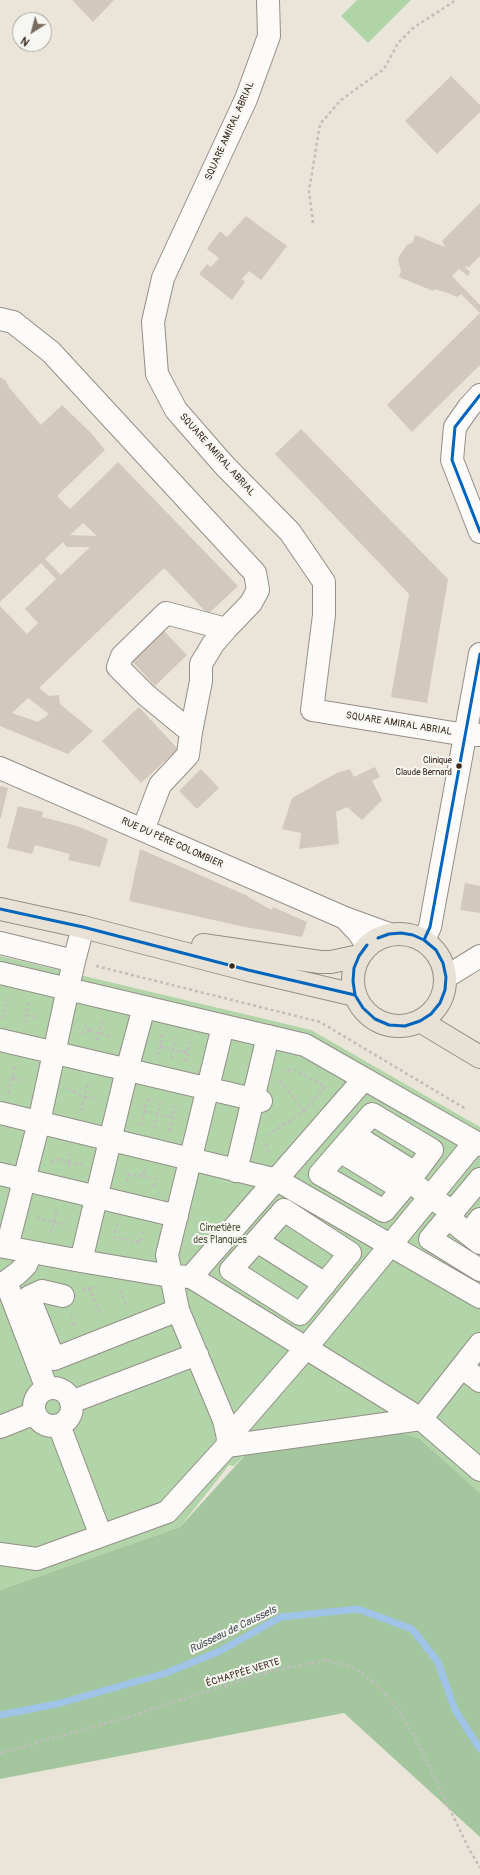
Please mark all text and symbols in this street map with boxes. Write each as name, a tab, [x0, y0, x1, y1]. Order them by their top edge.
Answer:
north arrow	[12, 12, 52, 52]
text: N	[18, 34, 32, 49]
street label: SQUARE AMIRAL ABRIAL	[203, 79, 257, 183]
street label: SQUARE AMIRAL ABRIAL	[177, 411, 257, 499]
street label: SQUARE AMIRAL ABRIAL	[345, 710, 453, 738]
place label: Clinique Claude Bernard	[395, 756, 452, 777]
marker: Clinique Claude Bernard	[454, 761, 464, 771]
street label: RUE DU PÈRE COLOMBIER	[119, 815, 225, 871]
unlabelled marker	[227, 961, 237, 971]
park label: Cimetière des Planques	[193, 1222, 247, 1246]
water label: Ruisseau de Caussels	[187, 1603, 279, 1657]
street label: ÉCHAPPÉE VERTE	[205, 1656, 281, 1690]

